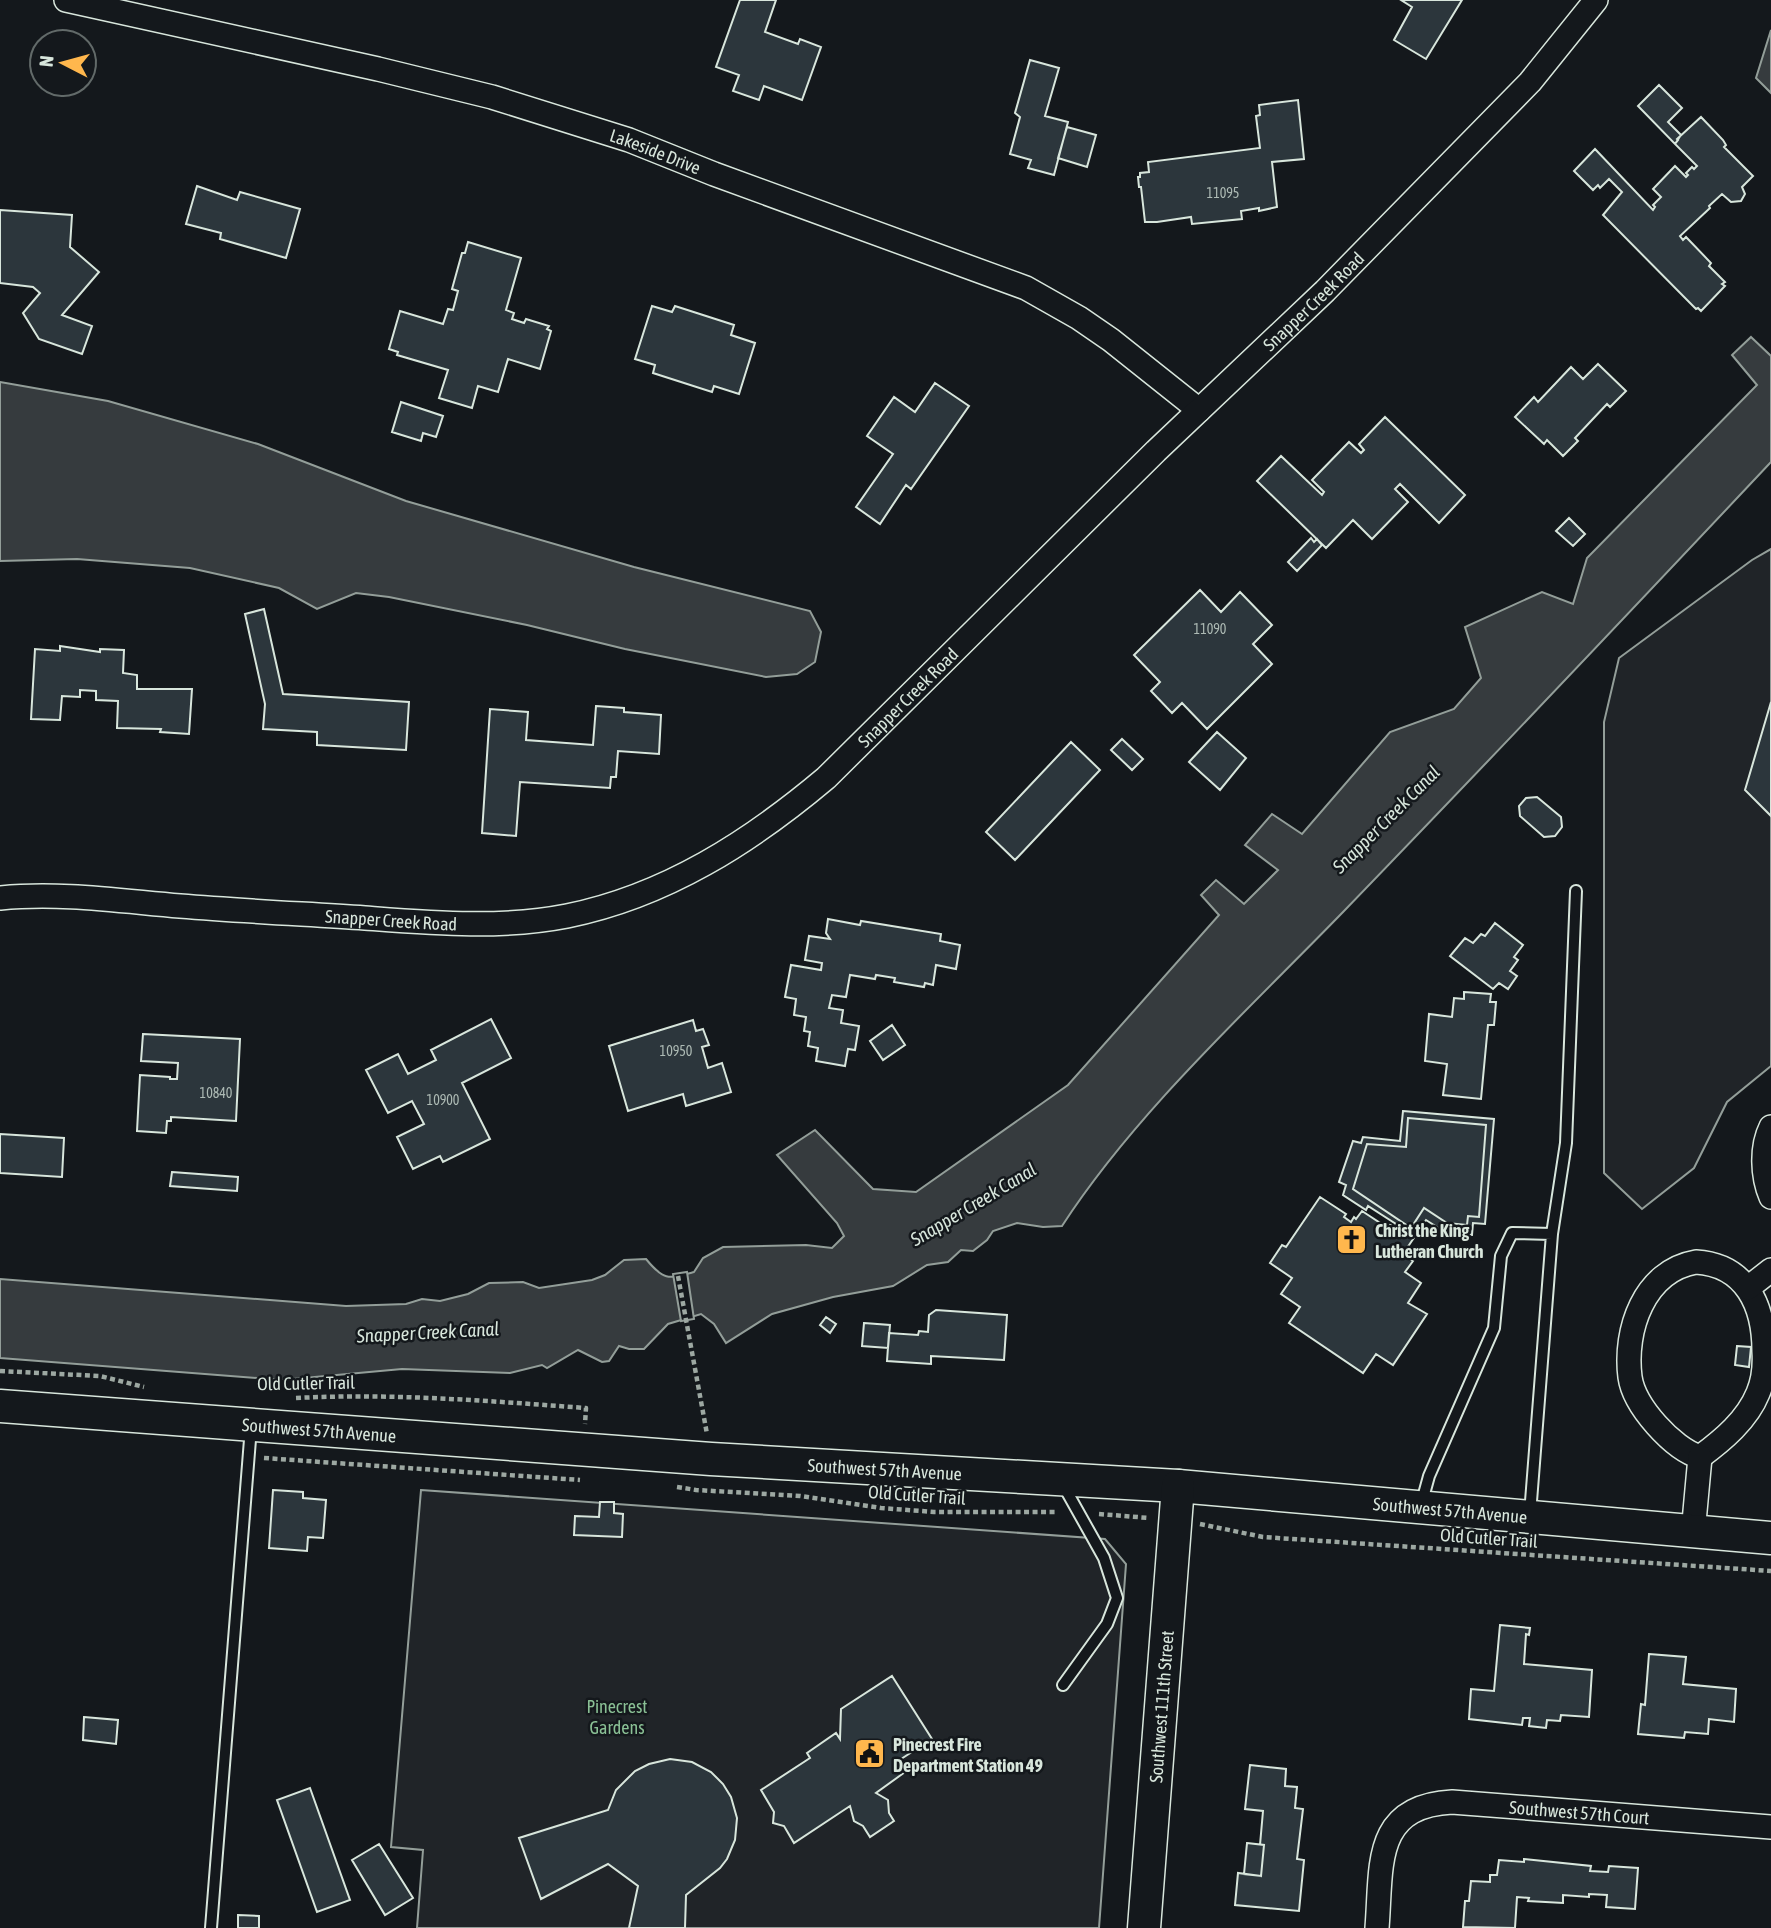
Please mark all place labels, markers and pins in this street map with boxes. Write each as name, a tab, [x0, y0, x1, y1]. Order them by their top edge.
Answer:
place label: Christ the King Lutheran Church	[1375, 1220, 1484, 1262]
church icon: Christ the King Lutheran Church	[1335, 1223, 1369, 1257]
place label: Pinecrest Fire Department Station 49	[893, 1734, 1043, 1776]
public building icon: Pinecrest Fire Department Station 49	[853, 1737, 887, 1771]

